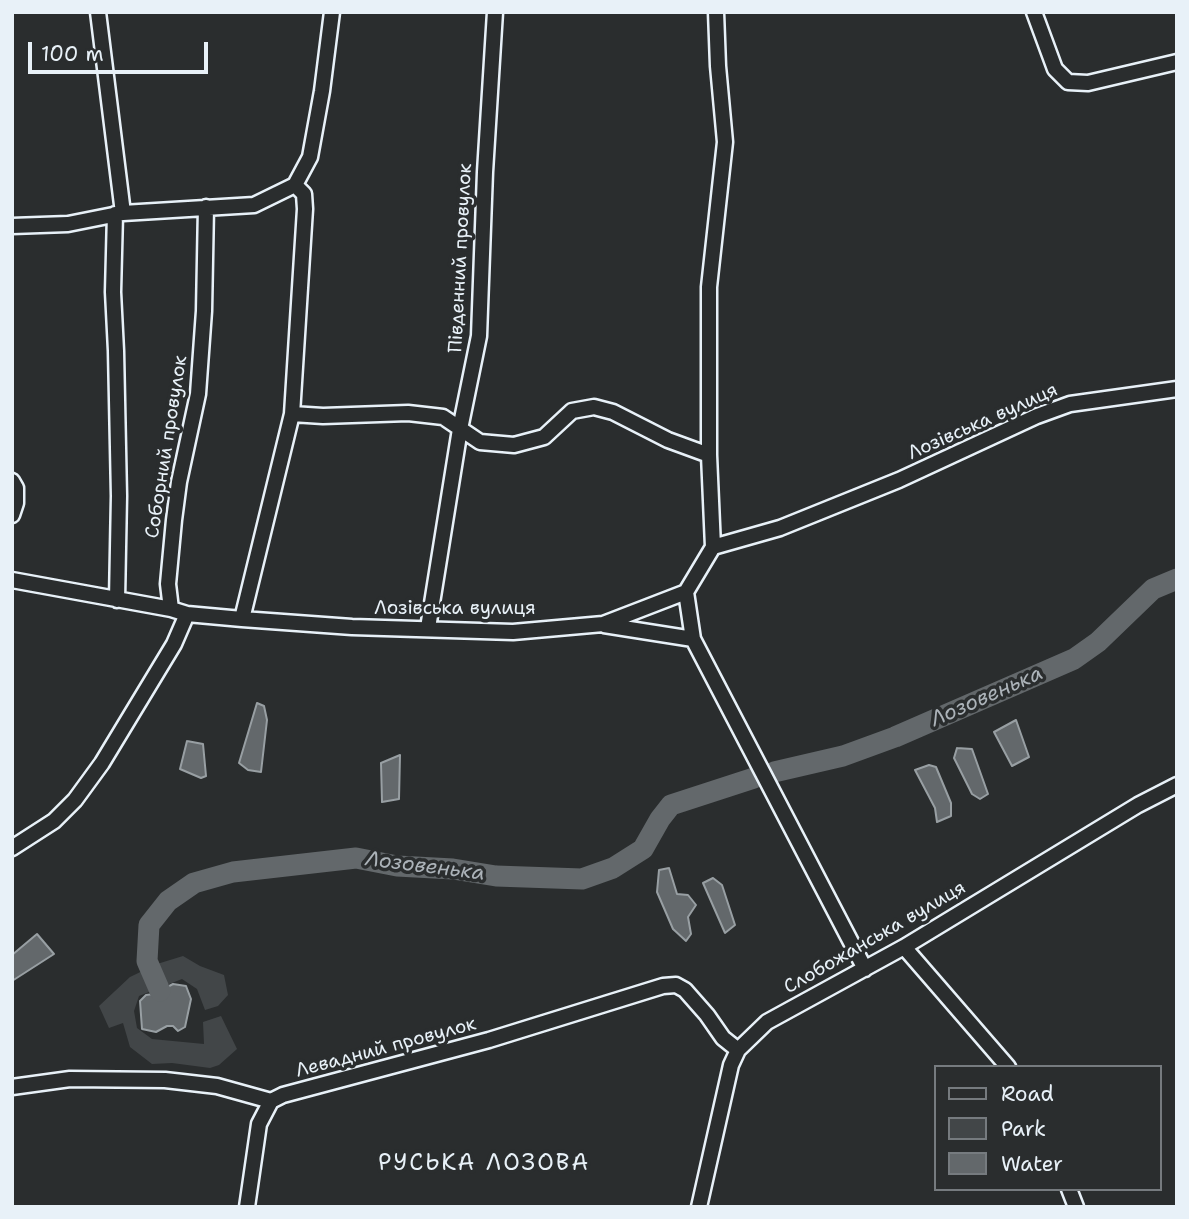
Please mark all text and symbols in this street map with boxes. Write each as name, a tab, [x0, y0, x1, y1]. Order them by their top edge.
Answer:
scale bar	[32, 28, 212, 72]
text: 100 m	[41, 40, 104, 68]
street label: Південний провулок	[445, 163, 477, 353]
street label: Соборний провулок	[141, 354, 193, 540]
street label: Лозівська вулиця	[905, 379, 1061, 465]
street label: Лозівська вулиця	[374, 598, 536, 620]
water label: Лозовенька	[927, 661, 1047, 733]
water label: Лозовенька	[364, 847, 486, 887]
street label: Слобожанська вулиця	[780, 877, 970, 999]
street label: Левадний провулок	[293, 1013, 479, 1083]
legend	[934, 1065, 1161, 1191]
text: Road	[1001, 1080, 1054, 1108]
text: Park	[1001, 1115, 1046, 1143]
district label: РУСЬКА ЛОЗОВА	[380, 1150, 588, 1178]
text: Water	[1001, 1150, 1063, 1178]

